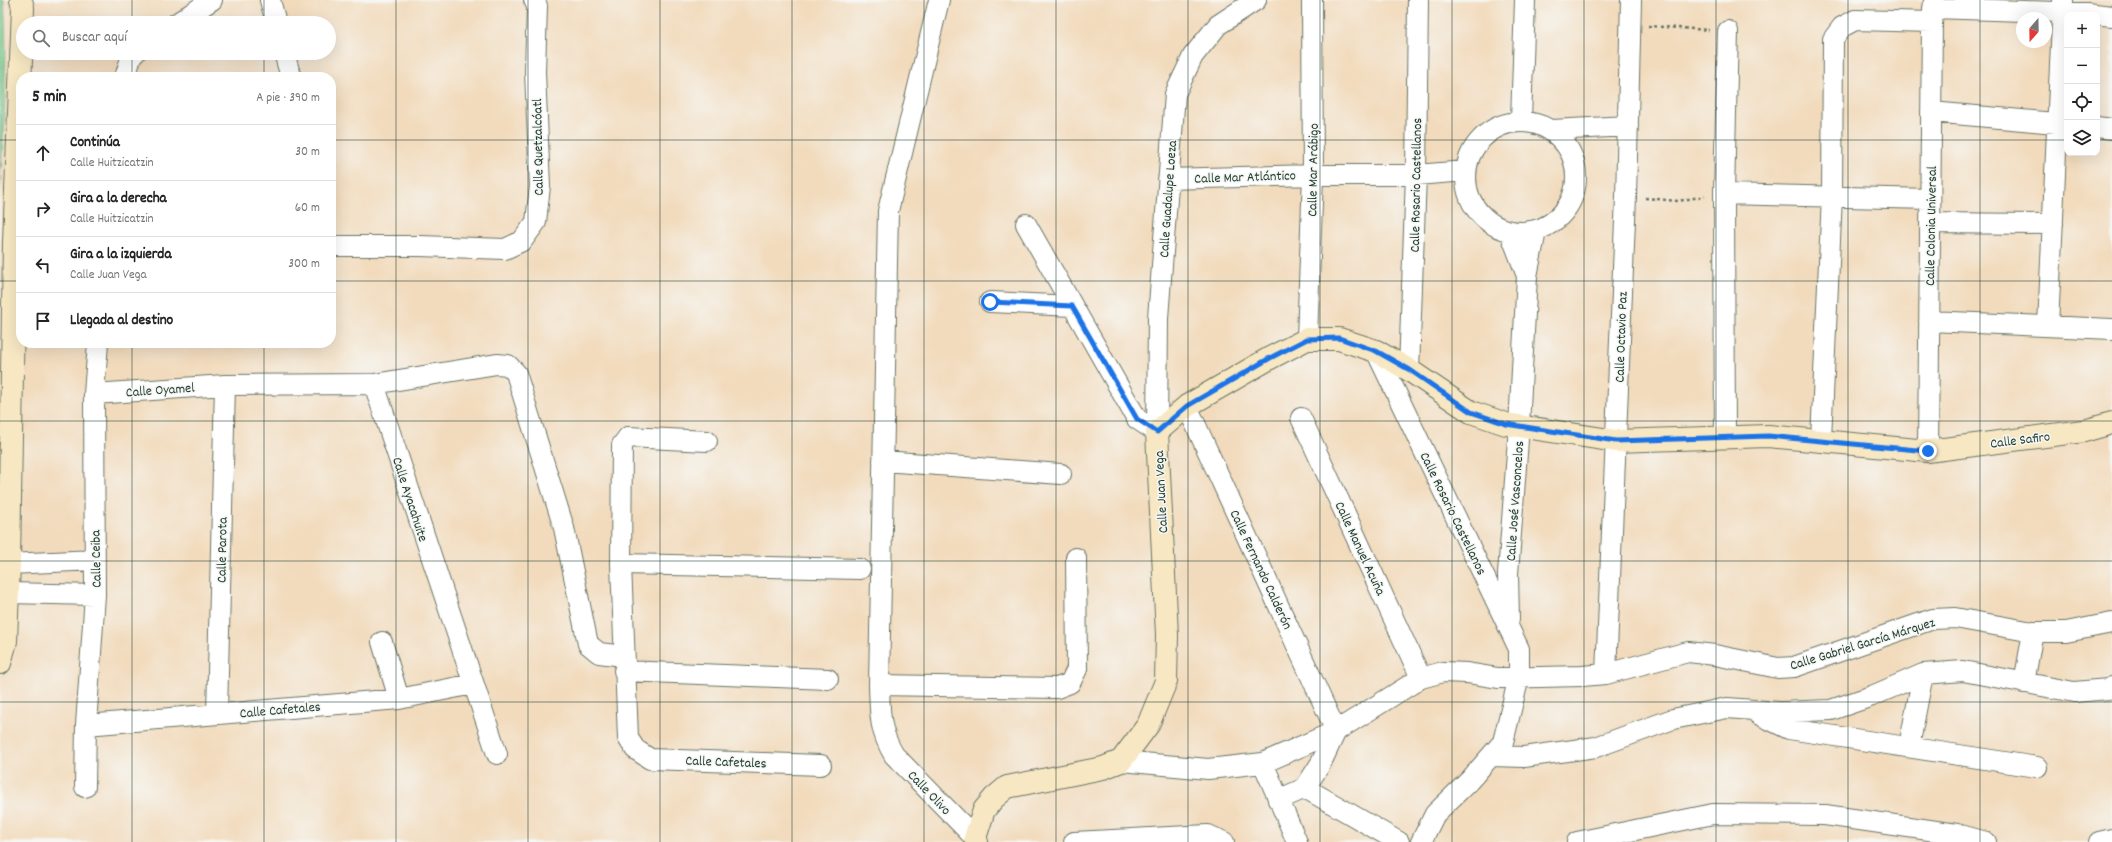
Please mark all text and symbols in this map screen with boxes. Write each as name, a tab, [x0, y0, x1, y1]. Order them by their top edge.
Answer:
north arrow	[2016, 12, 2052, 48]
map controls	[2064, 12, 2100, 156]
button: +	[2064, 12, 2100, 48]
search box	[16, 16, 336, 60]
icon: search	[30, 27, 52, 49]
text: Buscar aquí	[62, 27, 127, 49]
button: −	[2064, 48, 2100, 84]
button: locate	[2064, 84, 2100, 120]
text: 5 min	[32, 86, 66, 110]
text: A pie · 390 m	[256, 89, 320, 108]
street label: Calle Quetzalcóatl	[528, 98, 550, 196]
street label: Calle Rosario Castellanos	[1406, 117, 1428, 253]
button: layers	[2064, 120, 2100, 156]
street label: Calle Mar Arábigo	[1303, 123, 1325, 217]
text: Continúa	[70, 132, 120, 154]
street label: Calle Guadalupe Loeza	[1155, 139, 1183, 258]
icon: ahead	[32, 142, 54, 164]
text: 30 m	[295, 143, 320, 162]
text: Calle Huitzicatzin	[70, 154, 154, 173]
street label: Calle Colonia Universal	[1921, 165, 1943, 286]
street label: Calle Mar Atlántico	[1194, 166, 1296, 190]
text: Gira a la derecha	[70, 188, 167, 210]
icon: right	[32, 198, 54, 220]
text: 60 m	[295, 199, 320, 218]
text: Calle Huitzicatzin	[70, 210, 154, 229]
text: Gira a la izquierda	[70, 244, 171, 266]
icon: left	[32, 254, 54, 276]
text: 300 m	[288, 255, 320, 274]
text: Calle Juan Vega	[70, 266, 147, 285]
street label: Calle Octavio Paz	[1610, 291, 1634, 383]
route start	[981, 293, 999, 311]
icon: arrive	[32, 310, 54, 332]
text: Llegada al destino	[70, 310, 173, 332]
street label: Calle Oyamel	[125, 379, 196, 403]
street label: Calle Safiro	[1989, 427, 2051, 455]
street label: Calle José Vasconcelos	[1502, 440, 1530, 562]
route end	[1919, 442, 1937, 460]
street label: Calle Rosario Castellanos	[1414, 449, 1491, 579]
street label: Calle Juan Vega	[1150, 450, 1174, 534]
street label: Calle Ayacahuite	[386, 455, 432, 545]
street label: Calle Manuel Acuña	[1329, 498, 1390, 600]
street label: Calle Fernando Calderón	[1224, 507, 1297, 633]
street label: Calle Parota	[212, 517, 234, 583]
street label: Calle Ceiba	[86, 529, 108, 588]
street label: Calle Gabriel García Márquez	[1788, 613, 1938, 676]
street label: Calle Cafetales	[239, 697, 322, 724]
street label: Calle Cafetales	[685, 752, 767, 774]
street label: Calle Olivo	[902, 766, 955, 820]

